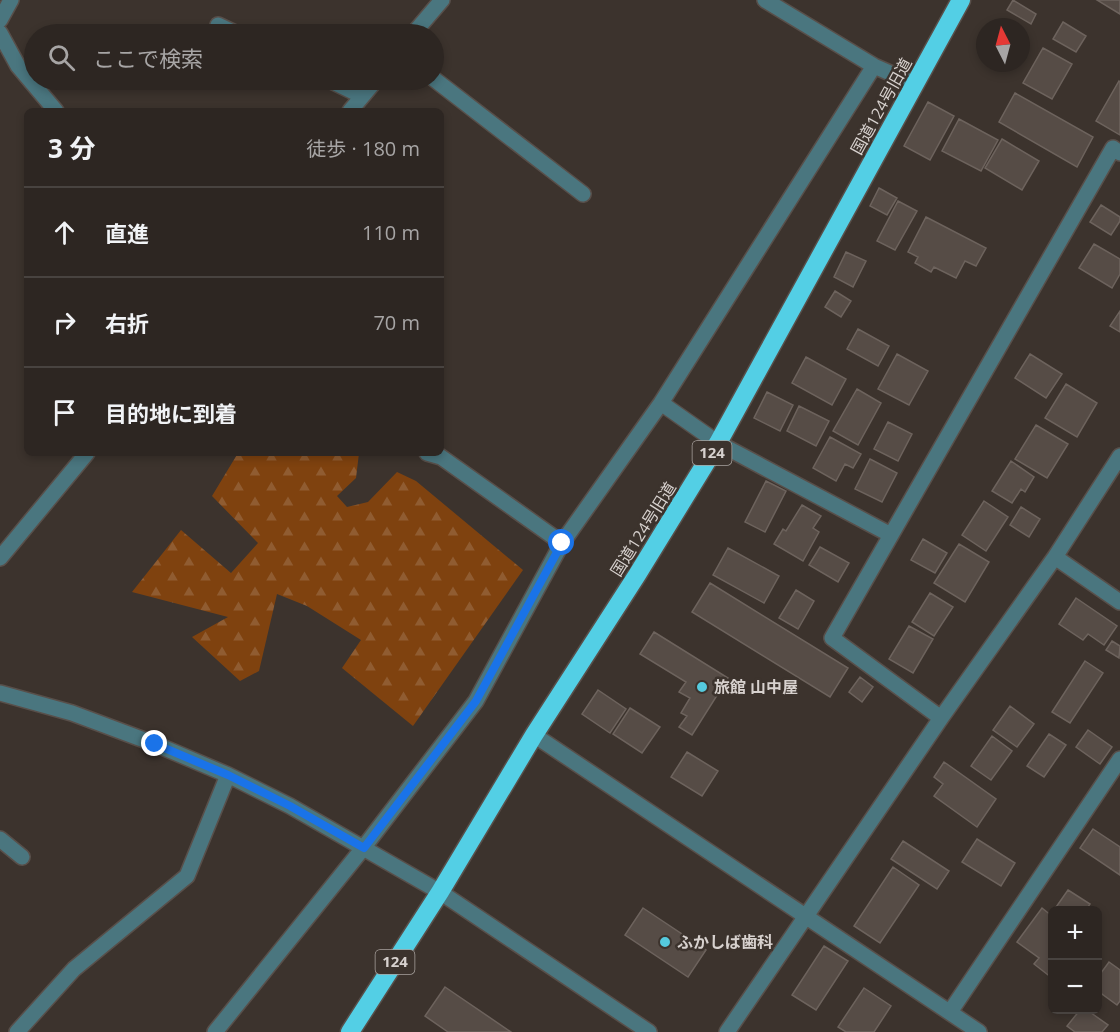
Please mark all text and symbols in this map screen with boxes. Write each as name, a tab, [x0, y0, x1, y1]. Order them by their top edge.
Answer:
north arrow	[976, 18, 1030, 72]
search box	[24, 24, 444, 90]
icon: search	[45, 41, 78, 74]
text: ここで検索	[93, 43, 203, 73]
street label: 国道124号旧道	[845, 54, 917, 158]
text: 3 分	[48, 130, 96, 166]
text: 徒歩 · 180 m	[306, 135, 420, 162]
icon: ahead	[48, 216, 81, 249]
text: 直進	[105, 218, 149, 248]
text: 110 m	[362, 219, 420, 246]
icon: right	[48, 306, 81, 339]
text: 右折	[105, 308, 149, 338]
text: 70 m	[373, 309, 420, 336]
icon: arrive	[48, 396, 81, 429]
text: 目的地に到着	[105, 398, 237, 428]
road number: 124	[692, 441, 732, 465]
street label: 国道124号旧道	[605, 478, 681, 580]
route start	[548, 529, 574, 555]
place label: 旅館 山中屋	[714, 676, 798, 698]
marker: 旅館 山中屋	[695, 680, 709, 694]
route end	[141, 730, 167, 756]
map controls	[1048, 906, 1102, 1014]
button: +	[1048, 906, 1102, 960]
place label: ふかしば歯科	[677, 931, 773, 953]
marker: ふかしば歯科	[658, 935, 672, 949]
road number: 124	[376, 950, 414, 974]
button: −	[1048, 960, 1102, 1014]

